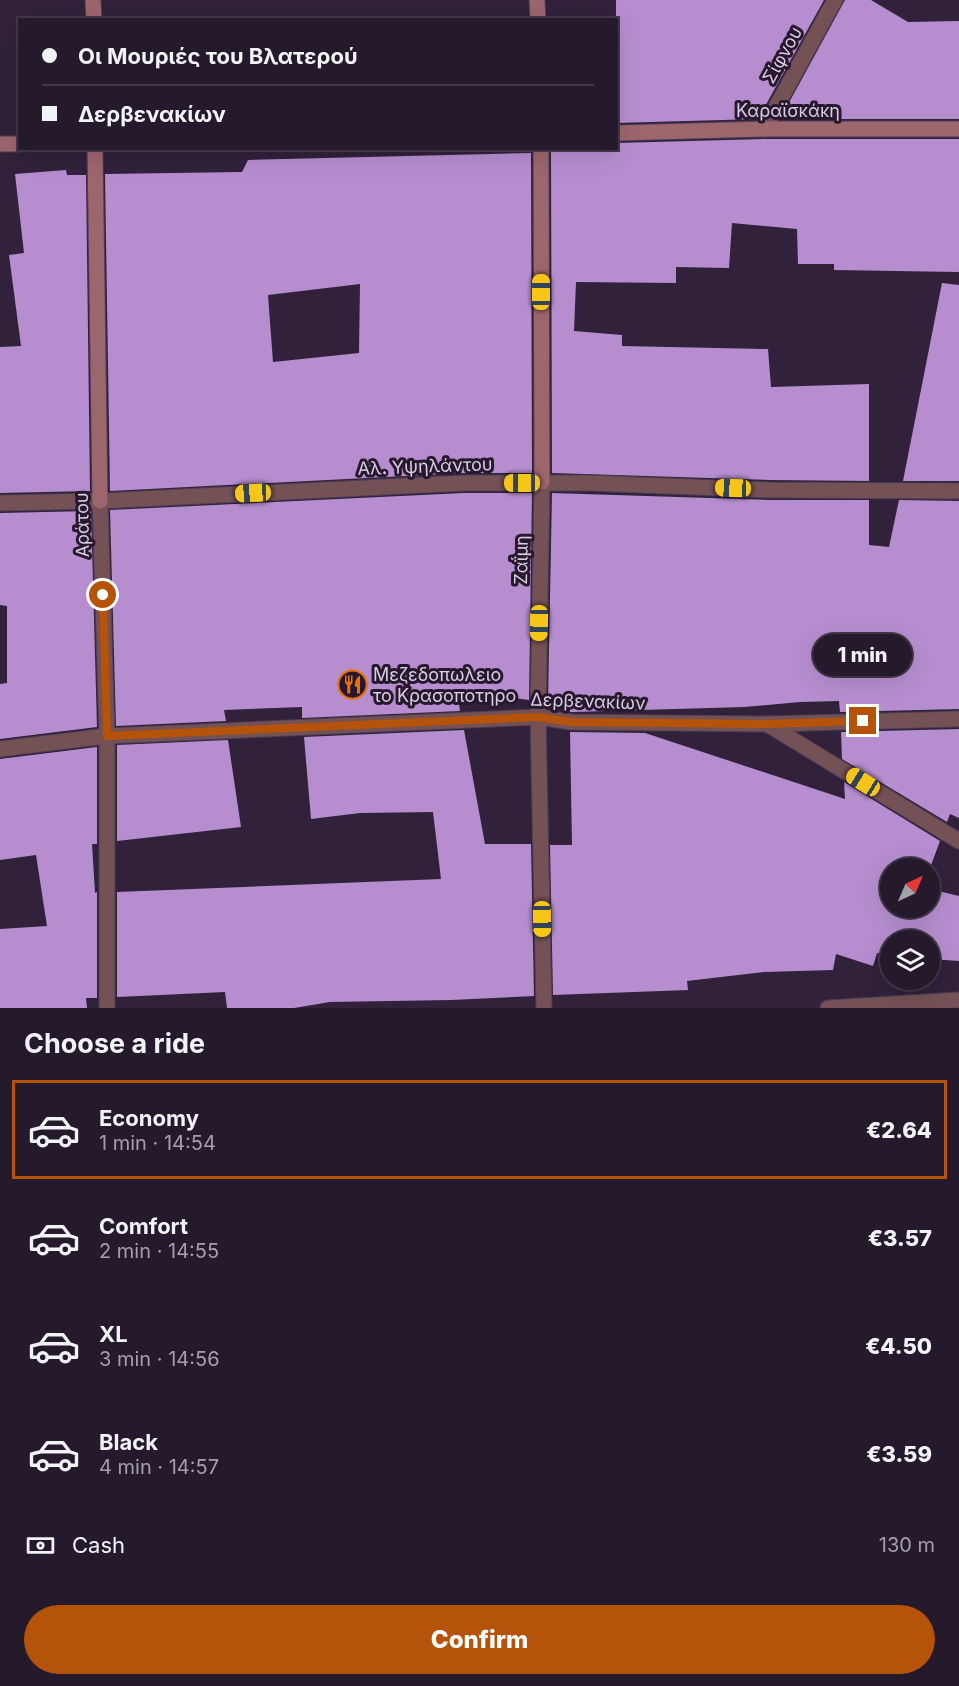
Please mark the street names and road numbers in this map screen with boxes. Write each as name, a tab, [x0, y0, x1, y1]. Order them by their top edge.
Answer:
street label: Σίφνου	[758, 23, 806, 87]
street label: Καραϊσκάκη	[736, 100, 840, 121]
street label: Αλ. Υψηλάντου	[357, 453, 493, 479]
street label: Αράτου	[71, 492, 93, 558]
street label: Ζαΐμη	[509, 535, 532, 585]
street label: Δερβενακίων	[530, 688, 646, 714]

